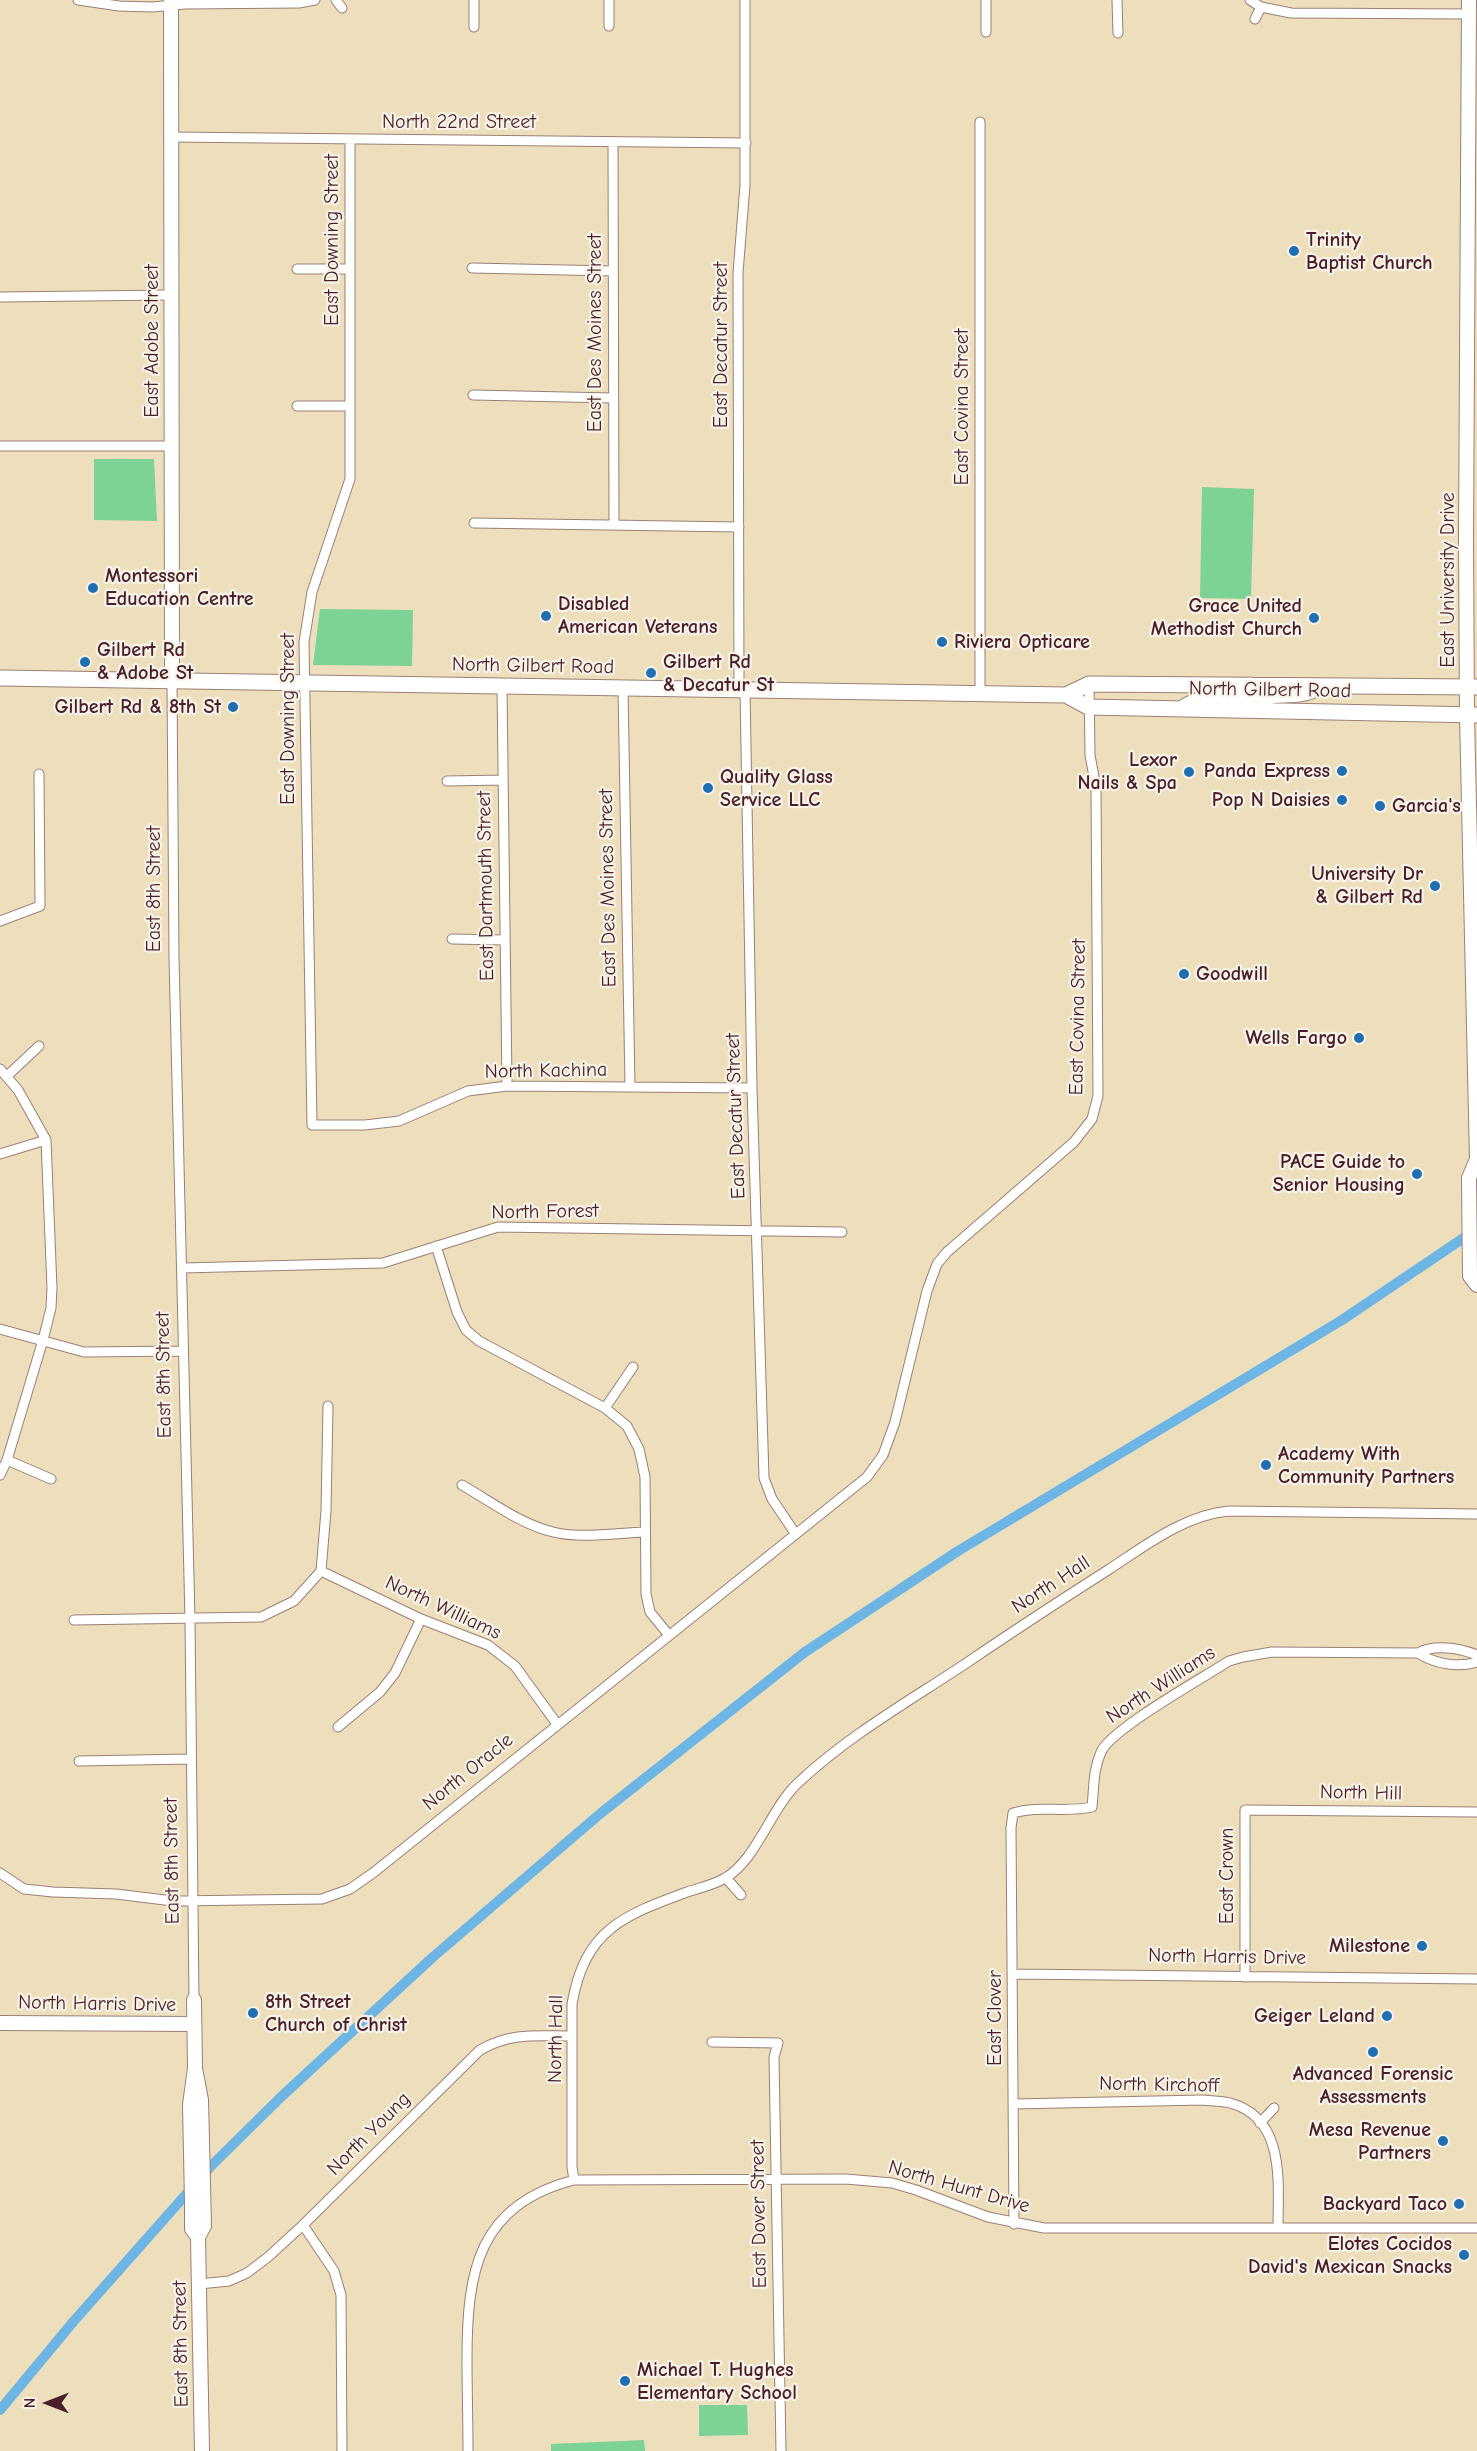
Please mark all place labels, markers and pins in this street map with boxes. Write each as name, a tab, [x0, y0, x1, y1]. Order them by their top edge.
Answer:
place label: Trinity Baptist Church	[1306, 228, 1433, 275]
marker: Trinity Baptist Church	[1287, 244, 1301, 258]
place label: Montessori Education Centre	[105, 564, 253, 611]
marker: Montessori Education Centre	[86, 581, 100, 595]
place label: Disabled American Veterans	[558, 592, 717, 639]
place label: Grace United Methodist Church	[1151, 594, 1302, 641]
marker: Disabled American Veterans	[539, 609, 553, 623]
marker: Grace United Methodist Church	[1307, 611, 1321, 625]
place label: Riviera Opticare	[954, 630, 1090, 654]
marker: Riviera Opticare	[935, 635, 949, 649]
place label: Gilbert Rd & Adobe St	[97, 638, 193, 685]
place label: Gilbert Rd & Decatur St	[663, 650, 774, 697]
marker: Gilbert Rd & Adobe St	[78, 655, 92, 669]
marker: Gilbert Rd & Decatur St	[644, 666, 658, 680]
place label: Gilbert Rd & 8th St	[54, 695, 221, 719]
marker: Gilbert Rd & 8th St	[226, 700, 240, 714]
place label: Lexor Nails & Spa	[1077, 748, 1177, 795]
place label: Panda Express	[1204, 759, 1330, 783]
marker: Panda Express	[1335, 764, 1349, 778]
place label: Quality Glass Service LLC	[720, 765, 833, 812]
marker: Lexor Nails & Spa	[1182, 765, 1196, 779]
marker: Quality Glass Service LLC	[701, 781, 715, 795]
place label: Pop N Daisies	[1212, 788, 1330, 812]
marker: Pop N Daisies	[1335, 793, 1349, 807]
place label: Garcia's	[1392, 794, 1461, 818]
marker: Garcia's	[1373, 799, 1387, 813]
place label: University Dr & Gilbert Rd	[1311, 862, 1423, 909]
marker: University Dr & Gilbert Rd	[1428, 879, 1442, 893]
place label: Goodwill	[1196, 962, 1268, 986]
marker: Goodwill	[1177, 967, 1191, 981]
place label: Wells Fargo	[1246, 1026, 1347, 1050]
marker: Wells Fargo	[1352, 1031, 1366, 1045]
place label: PACE Guide to Senior Housing	[1273, 1150, 1405, 1197]
marker: PACE Guide to Senior Housing	[1410, 1167, 1424, 1181]
place label: Academy With Community Partners	[1278, 1442, 1454, 1489]
marker: Academy With Community Partners	[1259, 1458, 1273, 1472]
place label: Milestone	[1329, 1934, 1410, 1958]
marker: Milestone	[1415, 1939, 1429, 1953]
place label: 8th Street Church of Christ	[265, 1990, 407, 2037]
place label: Geiger Leland	[1254, 2004, 1375, 2028]
marker: 8th Street Church of Christ	[246, 2006, 260, 2020]
marker: Geiger Leland	[1380, 2009, 1394, 2023]
marker: Advanced Forensic Assessments	[1366, 2045, 1380, 2059]
place label: Advanced Forensic Assessments	[1293, 2062, 1453, 2109]
place label: Mesa Revenue Partners	[1309, 2118, 1431, 2165]
marker: Mesa Revenue Partners	[1436, 2134, 1450, 2148]
place label: Backyard Taco	[1323, 2192, 1447, 2216]
marker: Backyard Taco	[1452, 2197, 1466, 2211]
place label: Elotes Cocidos David's Mexican Snacks	[1248, 2232, 1452, 2279]
marker: Elotes Cocidos David's Mexican Snacks	[1457, 2248, 1471, 2262]
place label: Michael T. Hughes Elementary School	[637, 2358, 797, 2405]
marker: Michael T. Hughes Elementary School	[618, 2374, 632, 2388]

